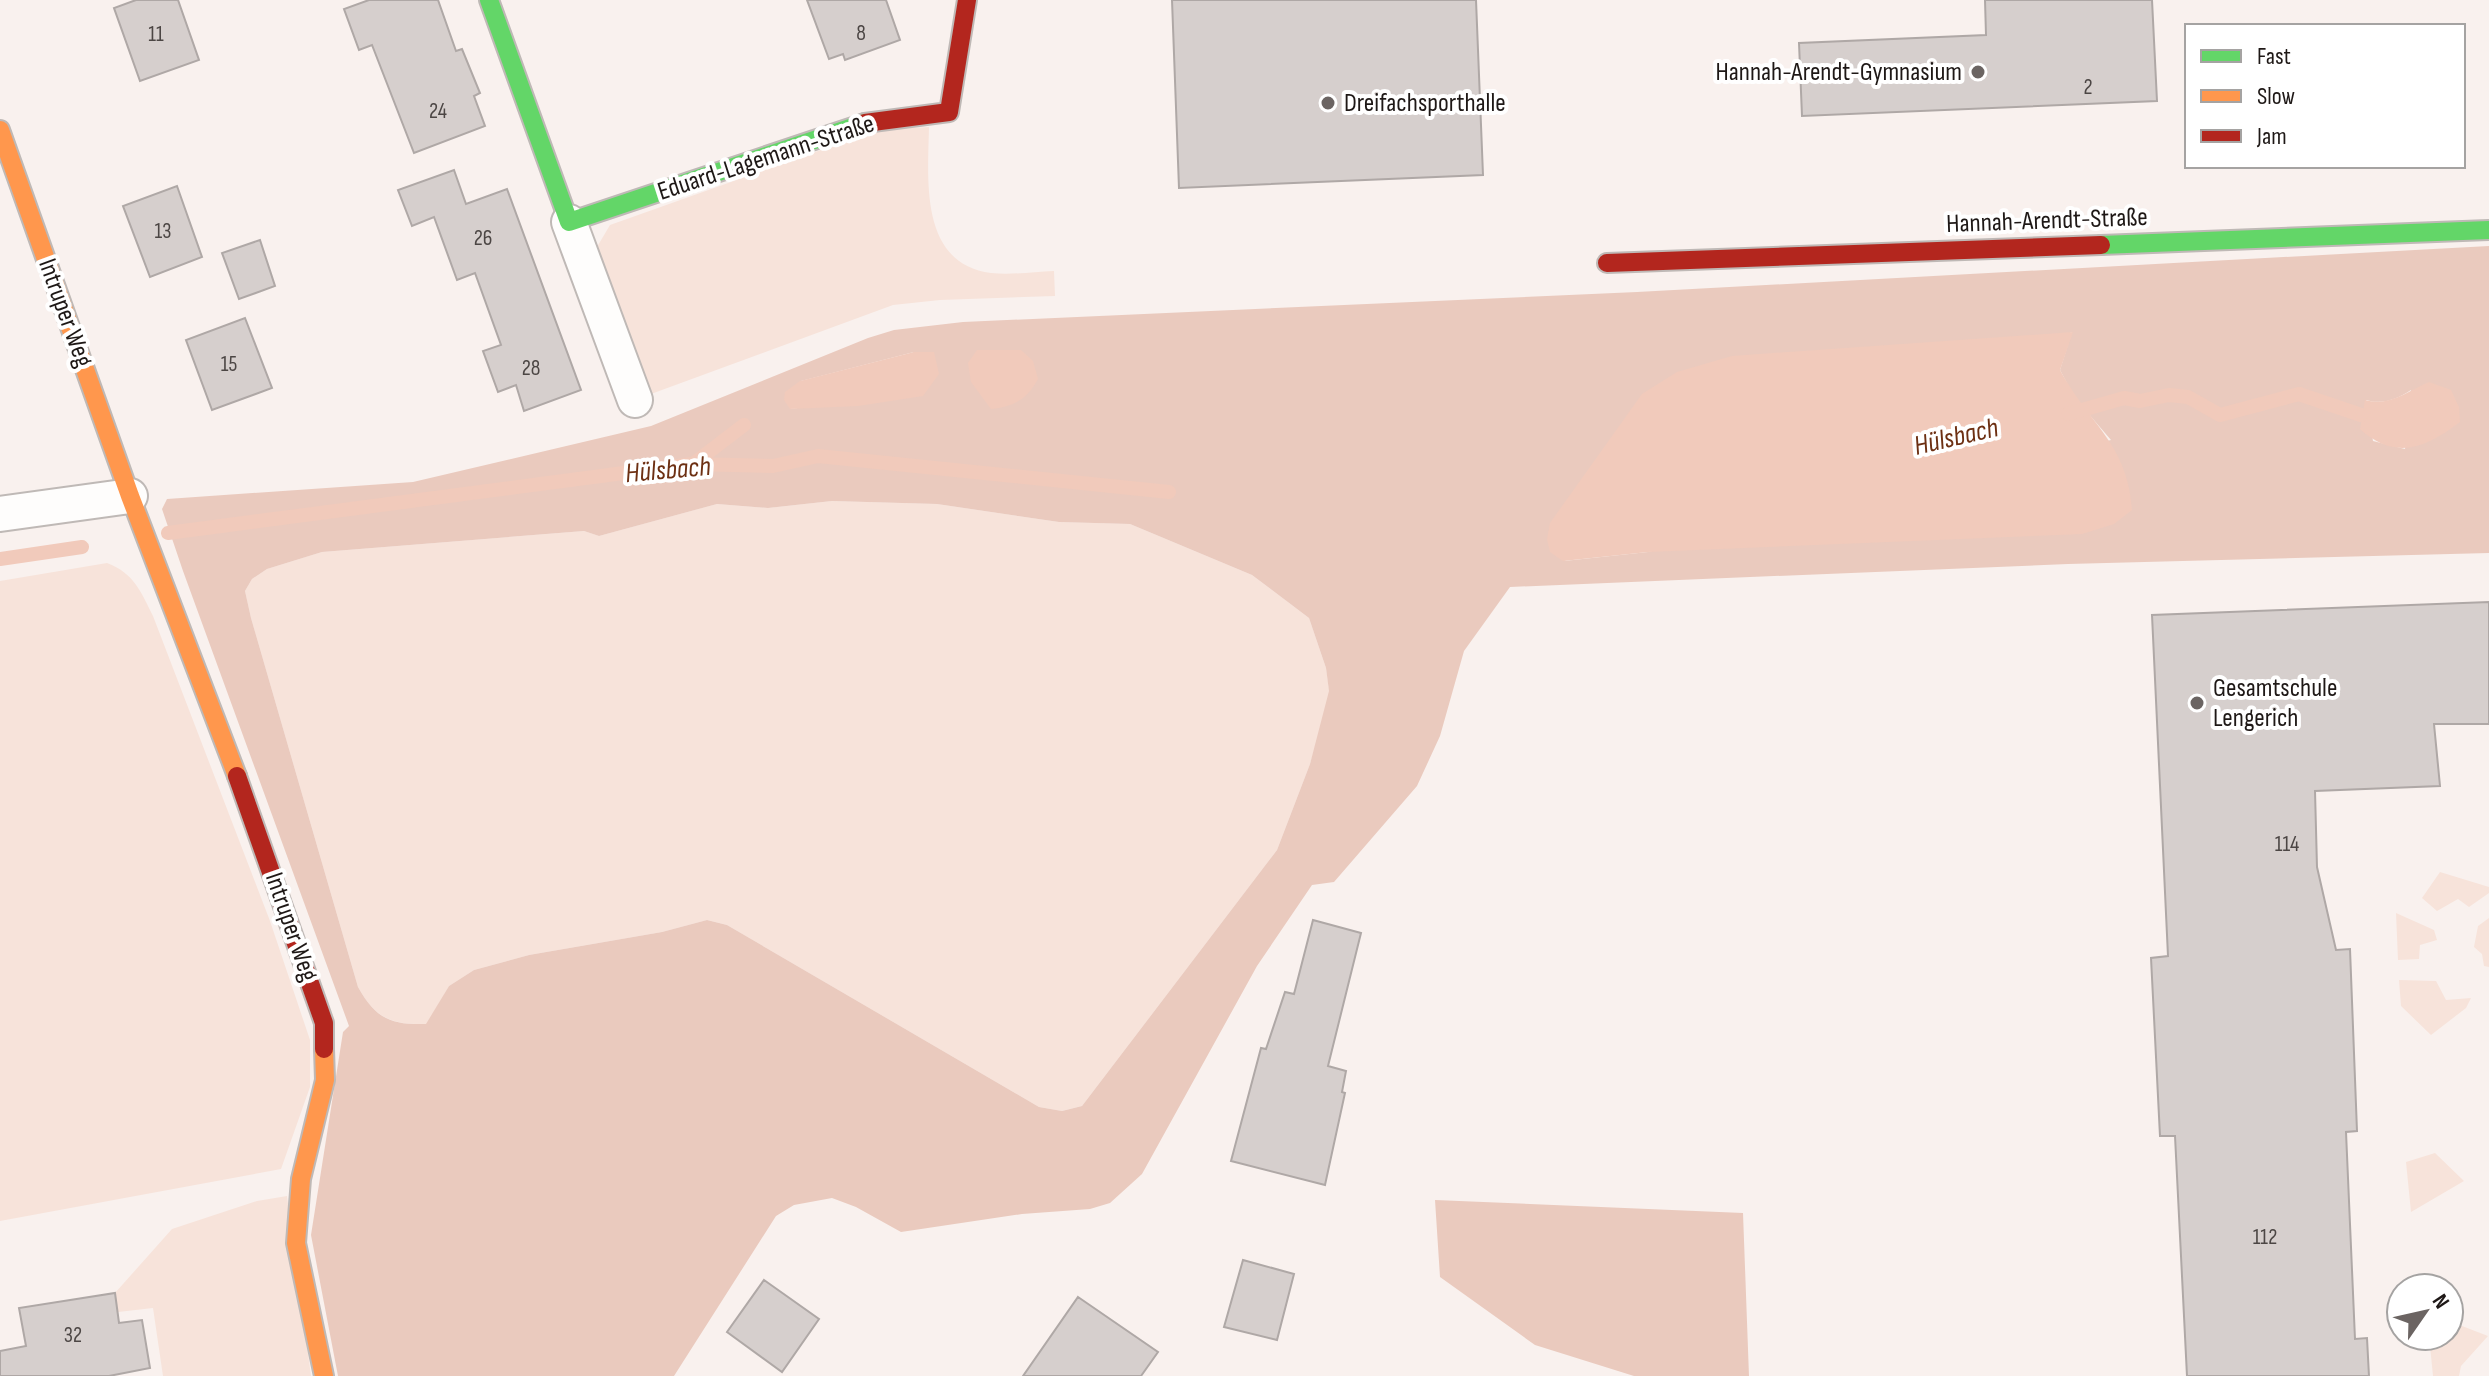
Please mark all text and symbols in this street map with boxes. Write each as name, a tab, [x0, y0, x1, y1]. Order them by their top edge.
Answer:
house number: 8	[856, 20, 866, 47]
house number: 11	[148, 21, 164, 48]
legend	[2185, 24, 2465, 168]
text: Fast	[2257, 42, 2291, 71]
place label: Hannah-Arendt-Gymnasium	[1716, 57, 1962, 88]
marker: Hannah-Arendt-Gymnasium	[1969, 63, 1987, 81]
house number: 2	[2083, 74, 2093, 101]
text: Slow	[2257, 82, 2295, 111]
place label: Dreifachsporthalle	[1344, 88, 1506, 119]
marker: Dreifachsporthalle	[1319, 94, 1337, 112]
house number: 24	[429, 98, 447, 125]
street label: Eduard-Lagemann-Straße	[654, 108, 878, 208]
text: Jam	[2256, 122, 2287, 151]
street label: Hannah-Arendt-Straße	[1946, 202, 2148, 240]
house number: 13	[155, 218, 171, 245]
house number: 26	[474, 225, 492, 252]
street label: Intruper Weg	[31, 255, 99, 371]
house number: 15	[221, 351, 237, 378]
house number: 28	[522, 355, 540, 382]
water label: Hülsbach	[1911, 411, 2002, 463]
water label: Hülsbach	[624, 450, 712, 490]
place label: Gesamtschule Lengerich	[2213, 673, 2337, 734]
marker: Gesamtschule Lengerich	[2188, 694, 2206, 712]
house number: 114	[2275, 831, 2299, 858]
street label: Intruper Weg	[258, 869, 324, 985]
house number: 112	[2253, 1224, 2277, 1251]
north arrow	[2385, 1272, 2465, 1352]
text: N	[2426, 1289, 2455, 1314]
house number: 32	[64, 1322, 82, 1349]

